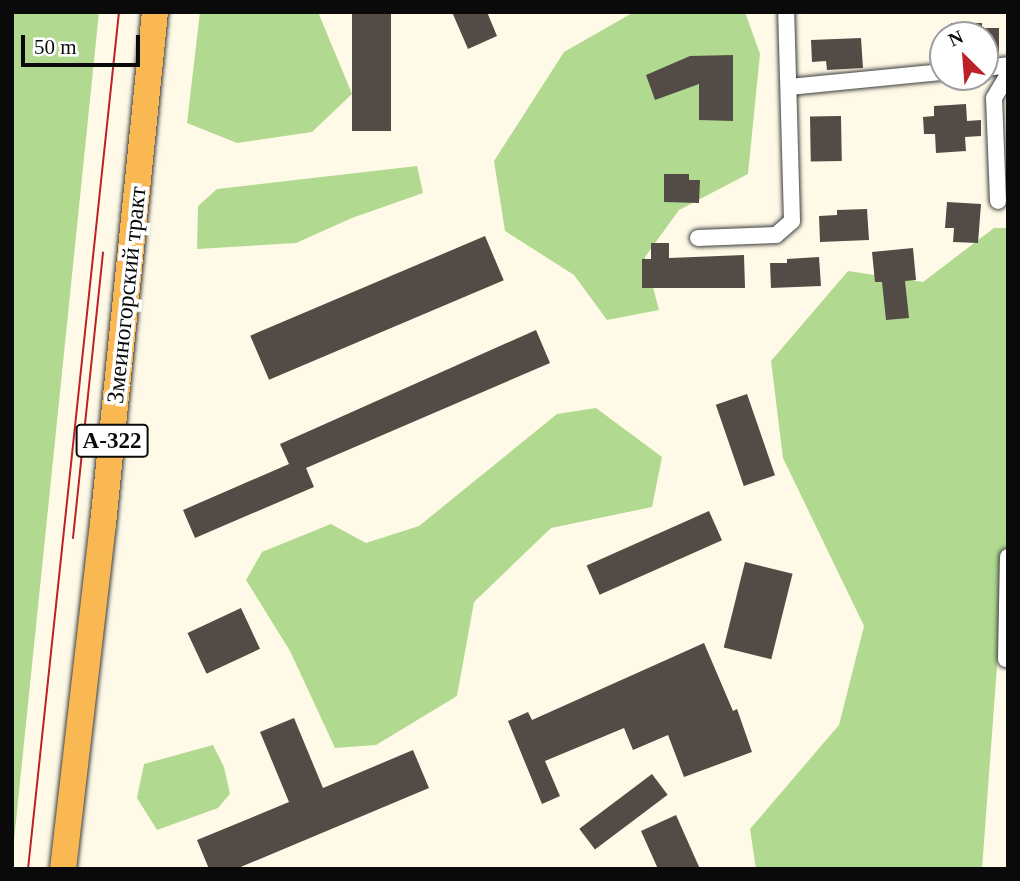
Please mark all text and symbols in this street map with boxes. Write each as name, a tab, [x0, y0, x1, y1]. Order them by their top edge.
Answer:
scale bar	[24, 21, 144, 65]
north arrow	[929, 21, 999, 91]
text: N	[945, 26, 966, 51]
text: 50 m	[34, 35, 77, 59]
street label: Змеиногорский тракт	[101, 185, 153, 405]
road number: А-322	[75, 422, 149, 461]

